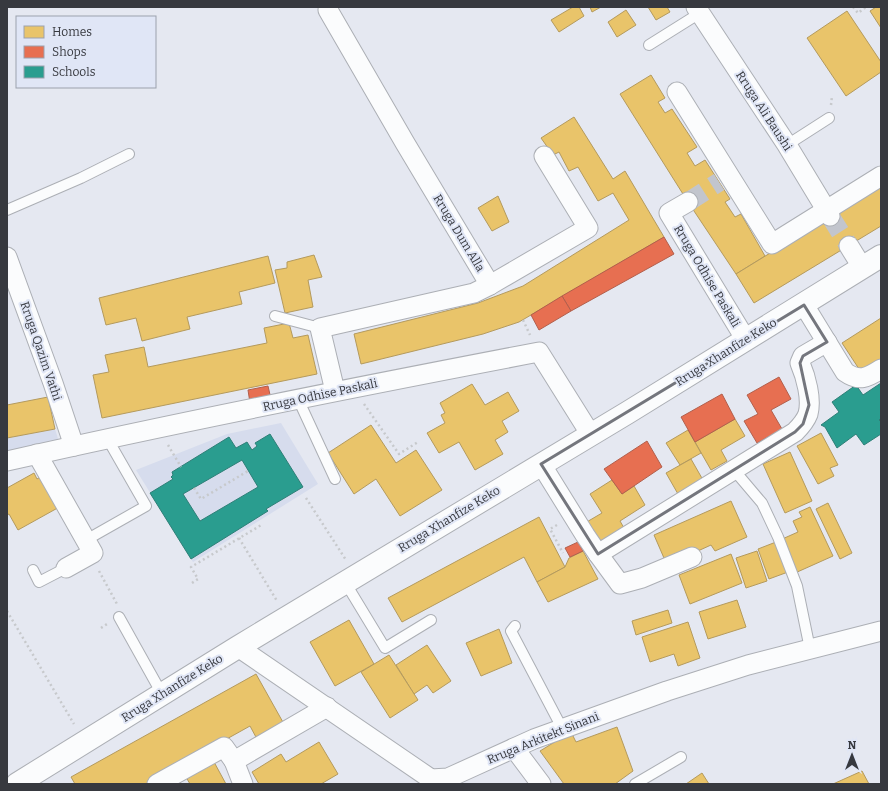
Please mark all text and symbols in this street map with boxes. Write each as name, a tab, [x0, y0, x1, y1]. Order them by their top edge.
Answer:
legend	[16, 16, 156, 88]
text: Homes	[52, 25, 92, 39]
text: Shops	[52, 45, 87, 59]
text: Schools	[52, 65, 96, 79]
street label: Rruga Ali Baushi	[733, 69, 795, 154]
street label: Rruga Dum Alla	[430, 192, 488, 274]
street label: Rruga Odhise Paskali	[671, 222, 743, 330]
street label: Rruga Qazim Vathi	[18, 300, 65, 403]
street label: Rruga Xhanfize Keko	[673, 315, 779, 389]
street label: Rruga Odhise Paskali	[261, 376, 379, 414]
street label: Rruga Xhanfize Keko	[396, 483, 503, 555]
street label: Rruga Xhanfize Keko	[119, 651, 225, 725]
street label: Rruga Arkitekt Sinani	[485, 709, 601, 767]
north arrow	[832, 735, 872, 775]
text: N	[848, 739, 857, 752]

